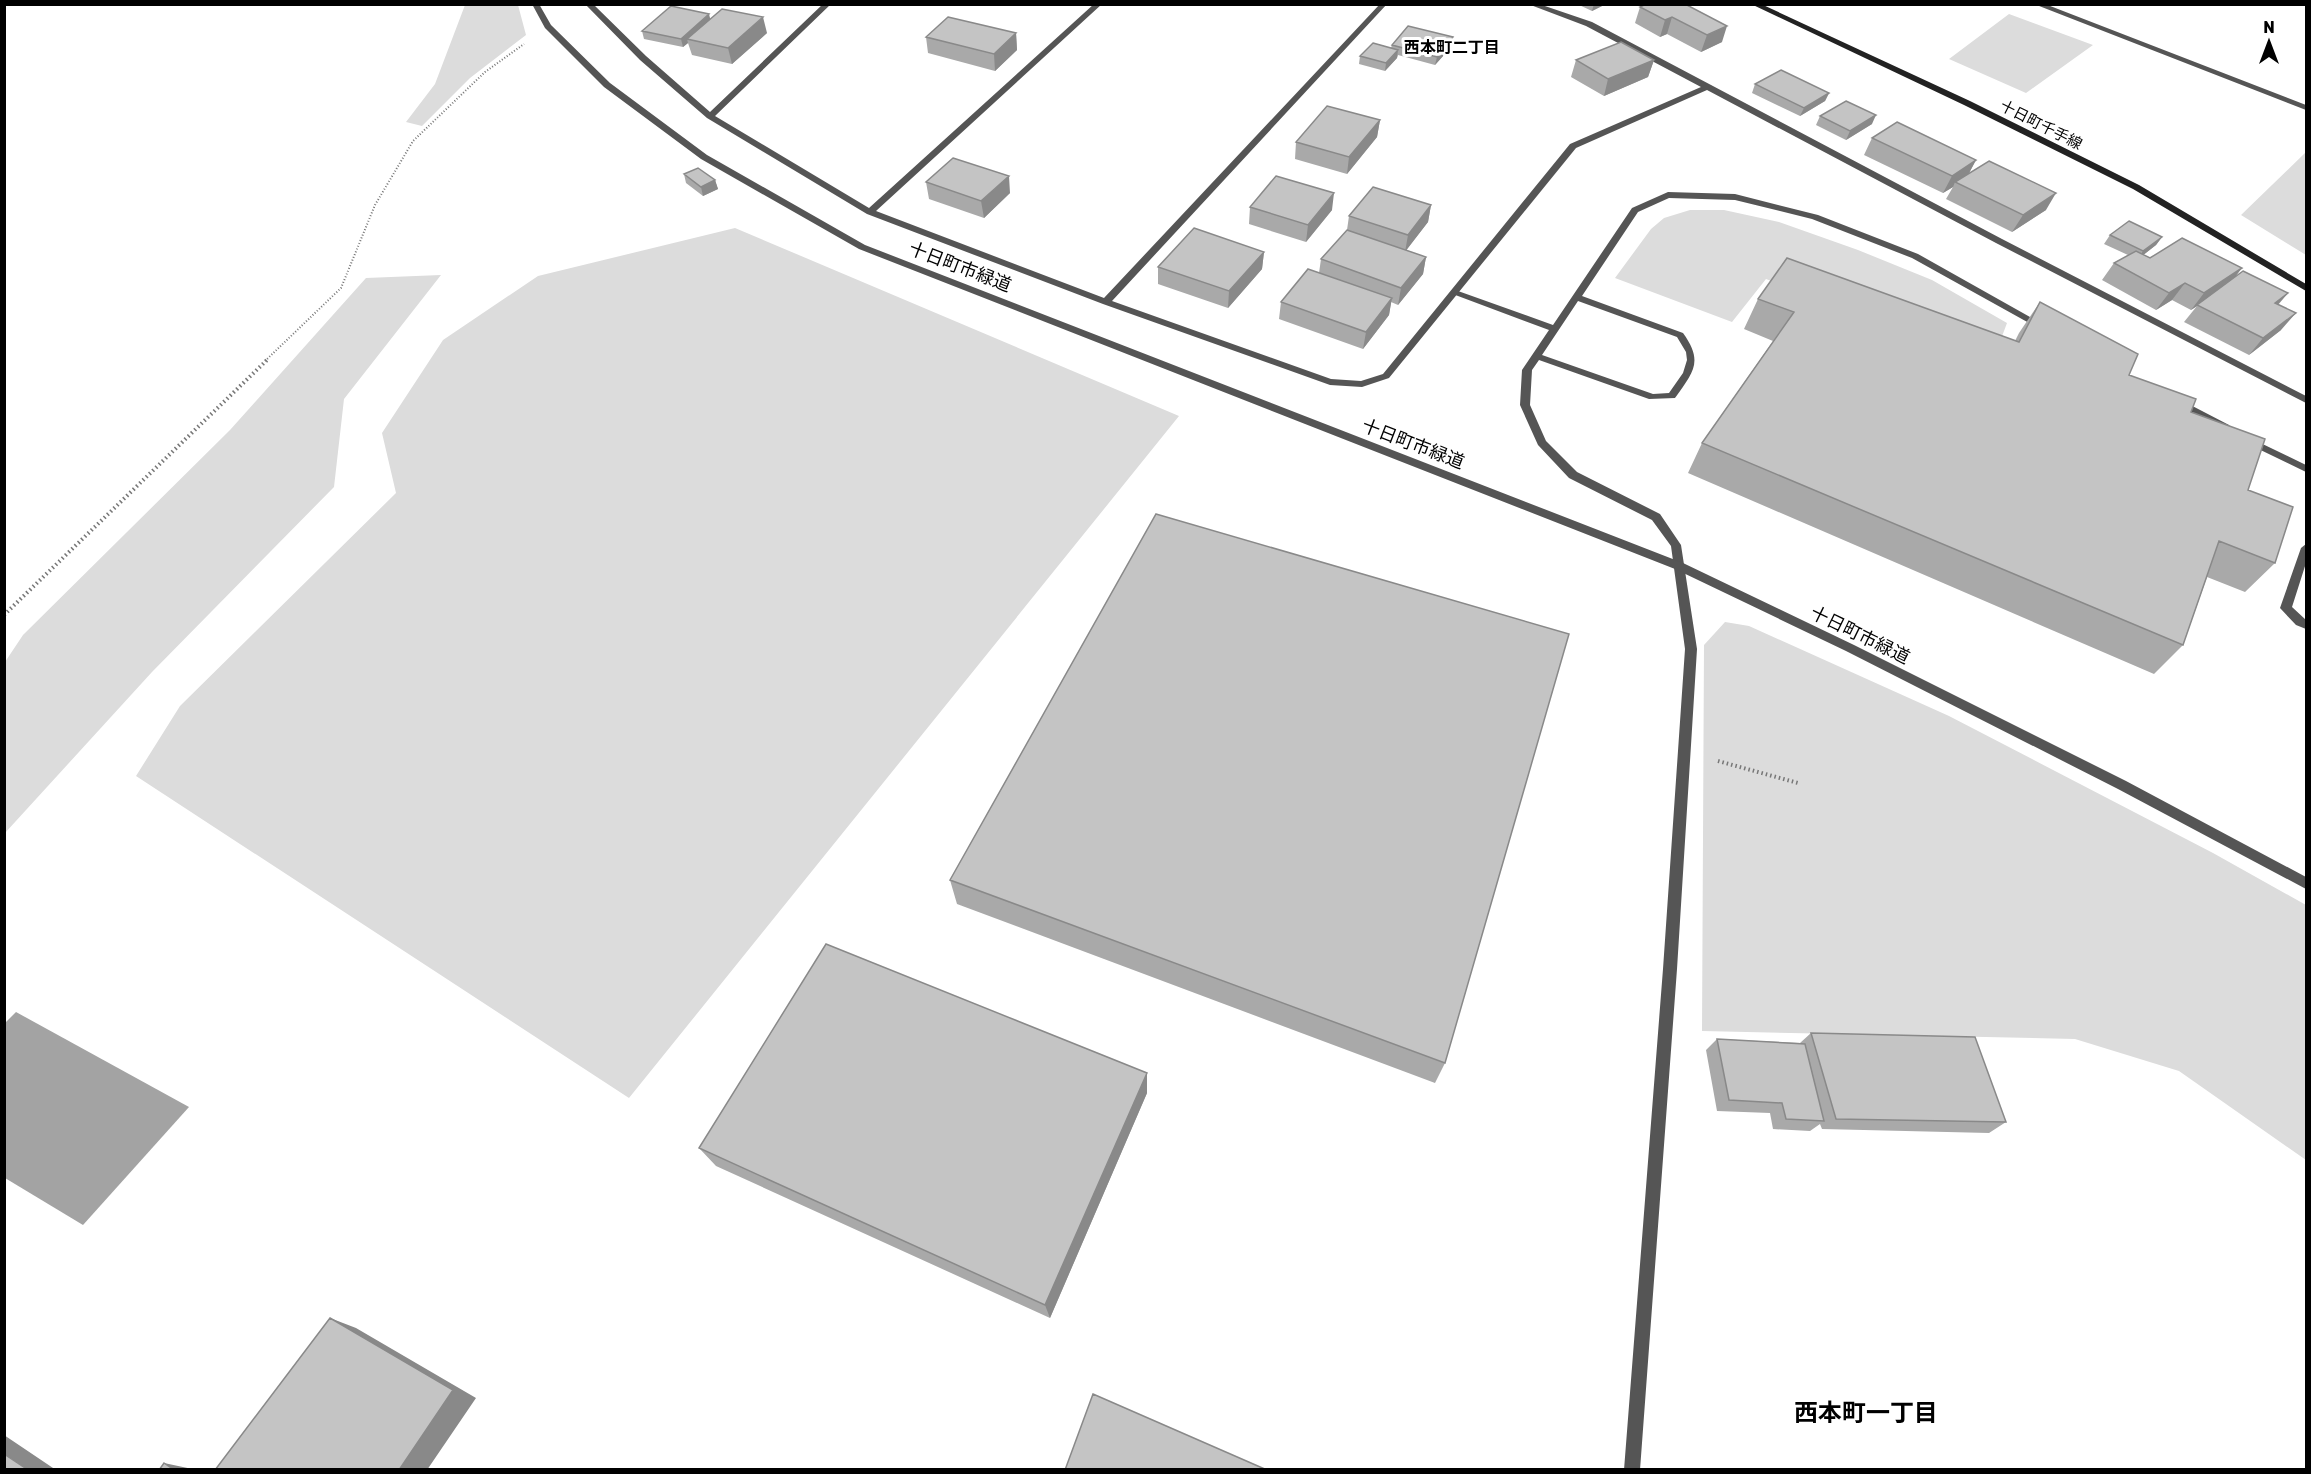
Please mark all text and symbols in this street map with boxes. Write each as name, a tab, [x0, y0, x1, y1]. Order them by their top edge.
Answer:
north arrow	[2239, 12, 2299, 72]
text: N	[2263, 18, 2275, 37]
district label: 西本町二丁目	[1404, 38, 1500, 57]
street label: 十日町千手線	[1997, 97, 2085, 153]
street label: 十日町市緑道	[906, 237, 1014, 297]
street label: 十日町市緑道	[1359, 414, 1467, 474]
street label: 十日町市緑道	[1807, 601, 1913, 669]
district label: 西本町一丁目	[1794, 1399, 1938, 1427]

